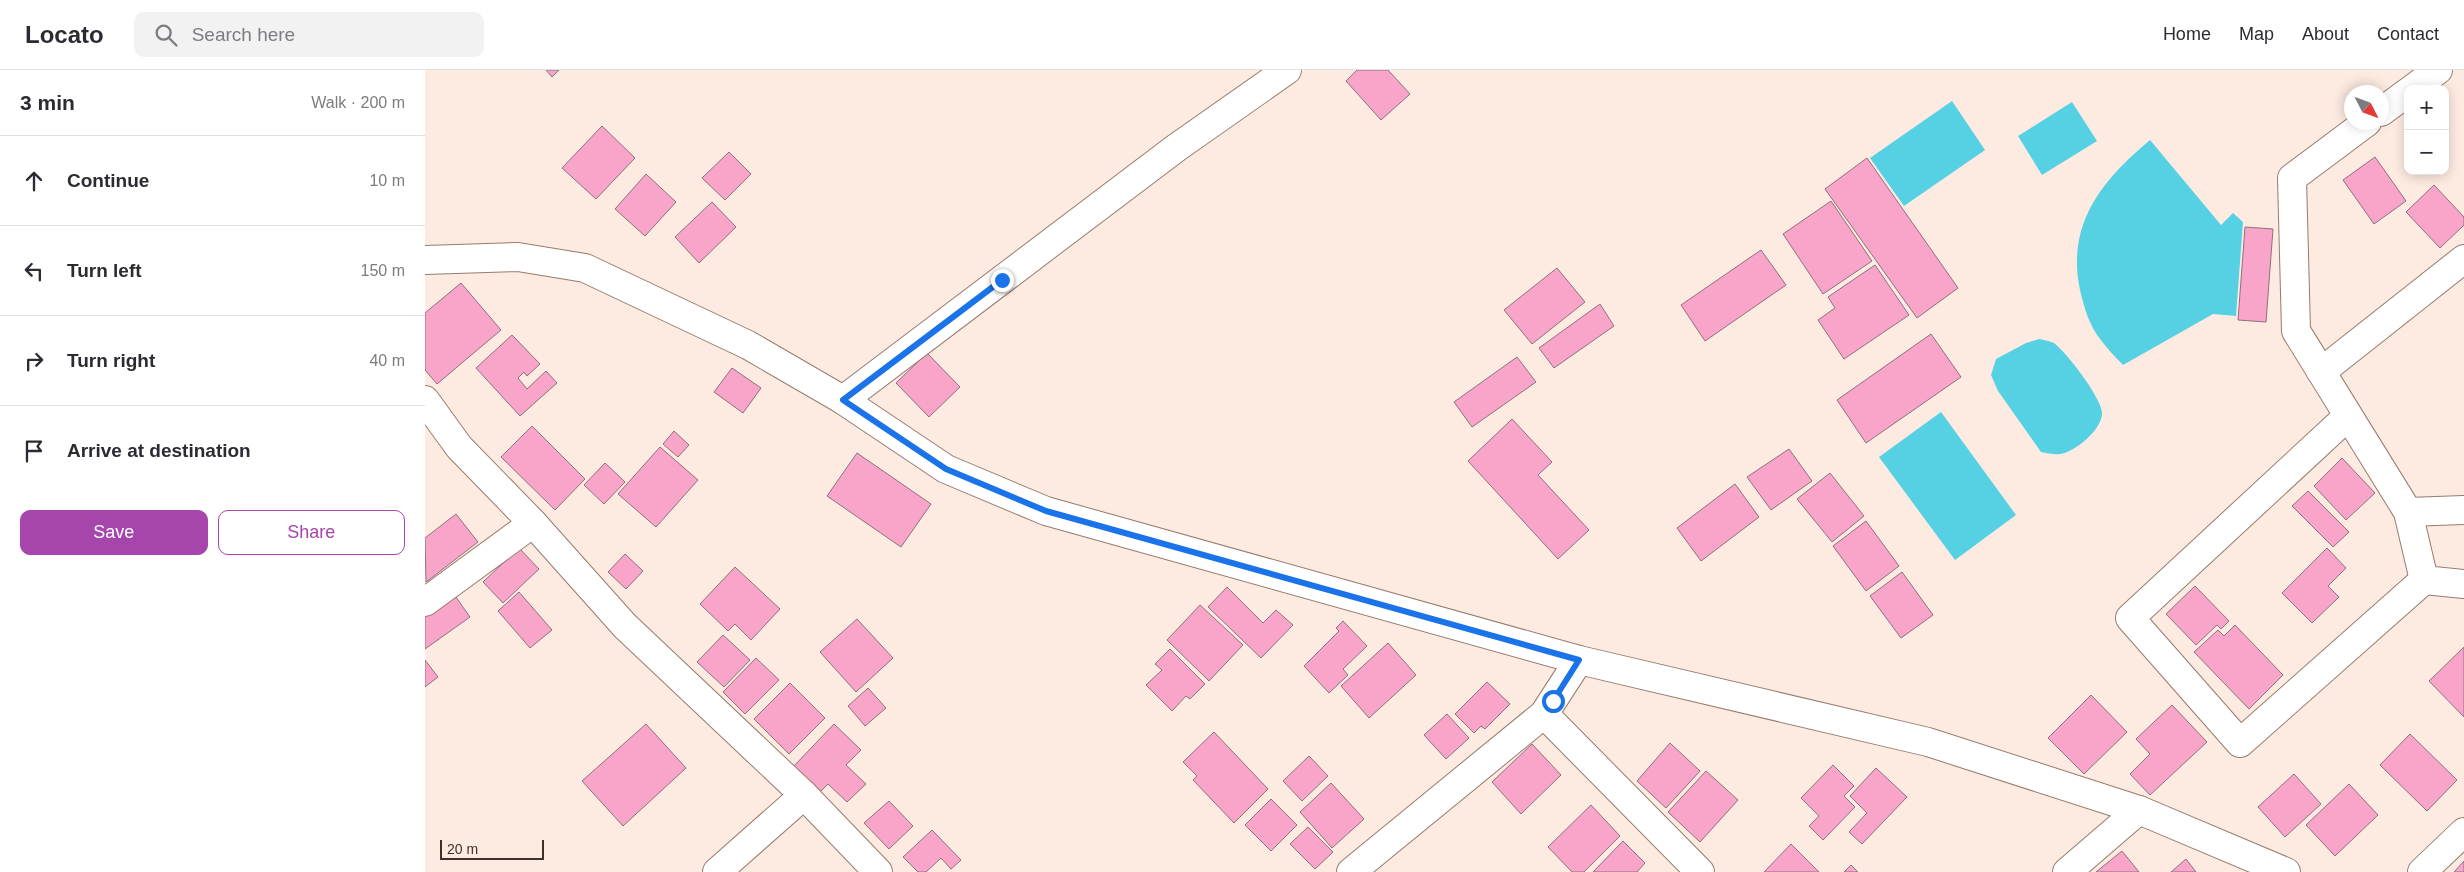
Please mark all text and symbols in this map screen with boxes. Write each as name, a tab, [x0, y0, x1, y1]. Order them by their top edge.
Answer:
search box	[134, 12, 484, 57]
text: Locato	[25, 21, 104, 48]
icon: search	[152, 21, 180, 49]
text: Search here	[192, 24, 295, 45]
text: Home	[2163, 24, 2211, 44]
text: Map	[2239, 24, 2274, 44]
text: About	[2302, 24, 2349, 44]
text: Contact	[2377, 24, 2439, 44]
north arrow	[2344, 85, 2389, 130]
map controls	[2404, 85, 2449, 175]
button: +	[2404, 85, 2449, 130]
text: 3 min	[20, 91, 75, 114]
text: Walk · 200 m	[311, 94, 405, 111]
button: −	[2404, 130, 2449, 175]
icon: ahead	[20, 167, 48, 195]
text: Continue	[67, 170, 149, 191]
text: 10 m	[369, 172, 405, 189]
icon: left	[20, 257, 48, 285]
text: Turn left	[67, 260, 142, 281]
text: 150 m	[361, 262, 405, 279]
route end	[991, 269, 1014, 292]
icon: right	[20, 347, 48, 375]
text: Turn right	[67, 350, 155, 371]
text: 40 m	[369, 352, 405, 369]
icon: arrive	[20, 437, 48, 465]
text: Arrive at destination	[67, 440, 251, 461]
button: Save	[20, 510, 208, 555]
button: Share	[218, 510, 405, 555]
route start	[1542, 690, 1565, 713]
scale bar	[440, 837, 544, 860]
text: 20 m	[447, 841, 478, 857]

